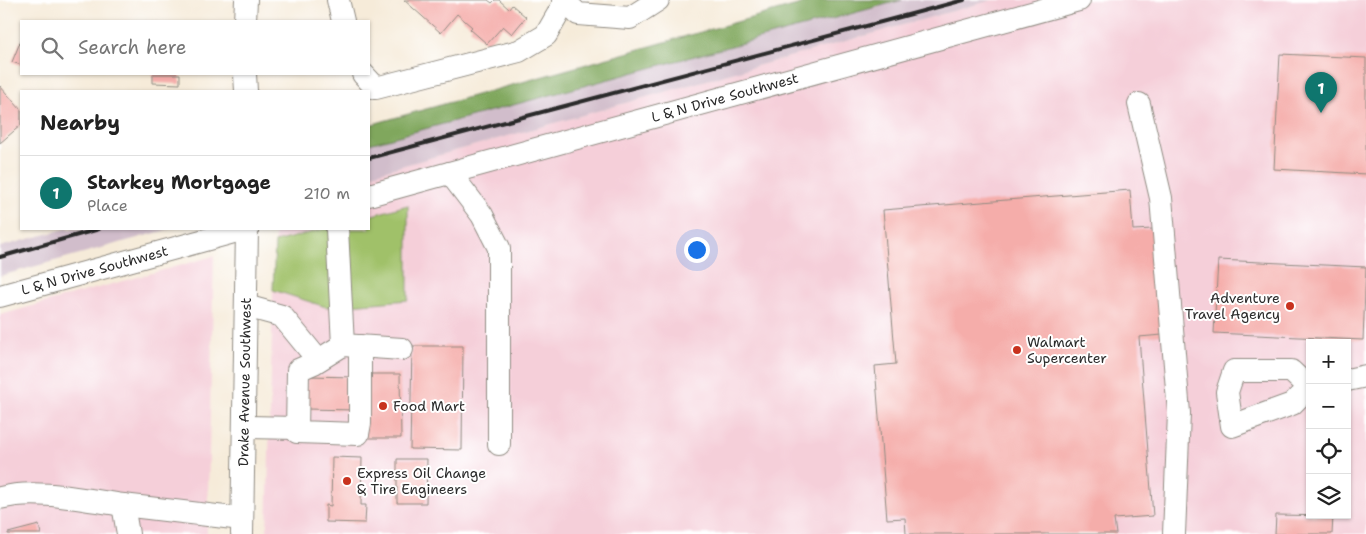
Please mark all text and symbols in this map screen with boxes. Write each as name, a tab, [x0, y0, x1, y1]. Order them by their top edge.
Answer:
search box	[20, 20, 370, 75]
icon: search	[38, 34, 66, 62]
text: Search here	[78, 35, 187, 60]
street label: L & N Drive Southwest	[649, 69, 800, 126]
pin: 1	[1305, 72, 1337, 113]
text: Nearby	[40, 109, 120, 137]
text: Starkey Mortgage	[87, 170, 271, 195]
text: 1	[52, 183, 60, 204]
text: 210 m	[303, 183, 350, 204]
text: Place	[87, 195, 128, 216]
your location	[684, 237, 710, 263]
street label: L & N Drive Southwest	[19, 241, 170, 299]
place label: Adventure Travel Agency	[1185, 289, 1280, 323]
street label: Drake Avenue Southwest	[234, 297, 255, 467]
marker: Adventure Travel Agency	[1284, 300, 1296, 312]
place label: Walmart Supercenter	[1027, 333, 1107, 367]
map controls	[1306, 339, 1351, 519]
button: +	[1306, 339, 1351, 384]
marker: Walmart Supercenter	[1011, 344, 1023, 356]
button: −	[1306, 384, 1351, 429]
place label: Food Mart	[393, 397, 465, 415]
marker: Food Mart	[377, 400, 389, 412]
button: locate	[1306, 429, 1351, 474]
place label: Express Oil Change & Tire Engineers	[357, 464, 486, 498]
button: layers	[1306, 474, 1351, 519]
marker: Express Oil Change & Tire Engineers	[341, 475, 353, 487]

